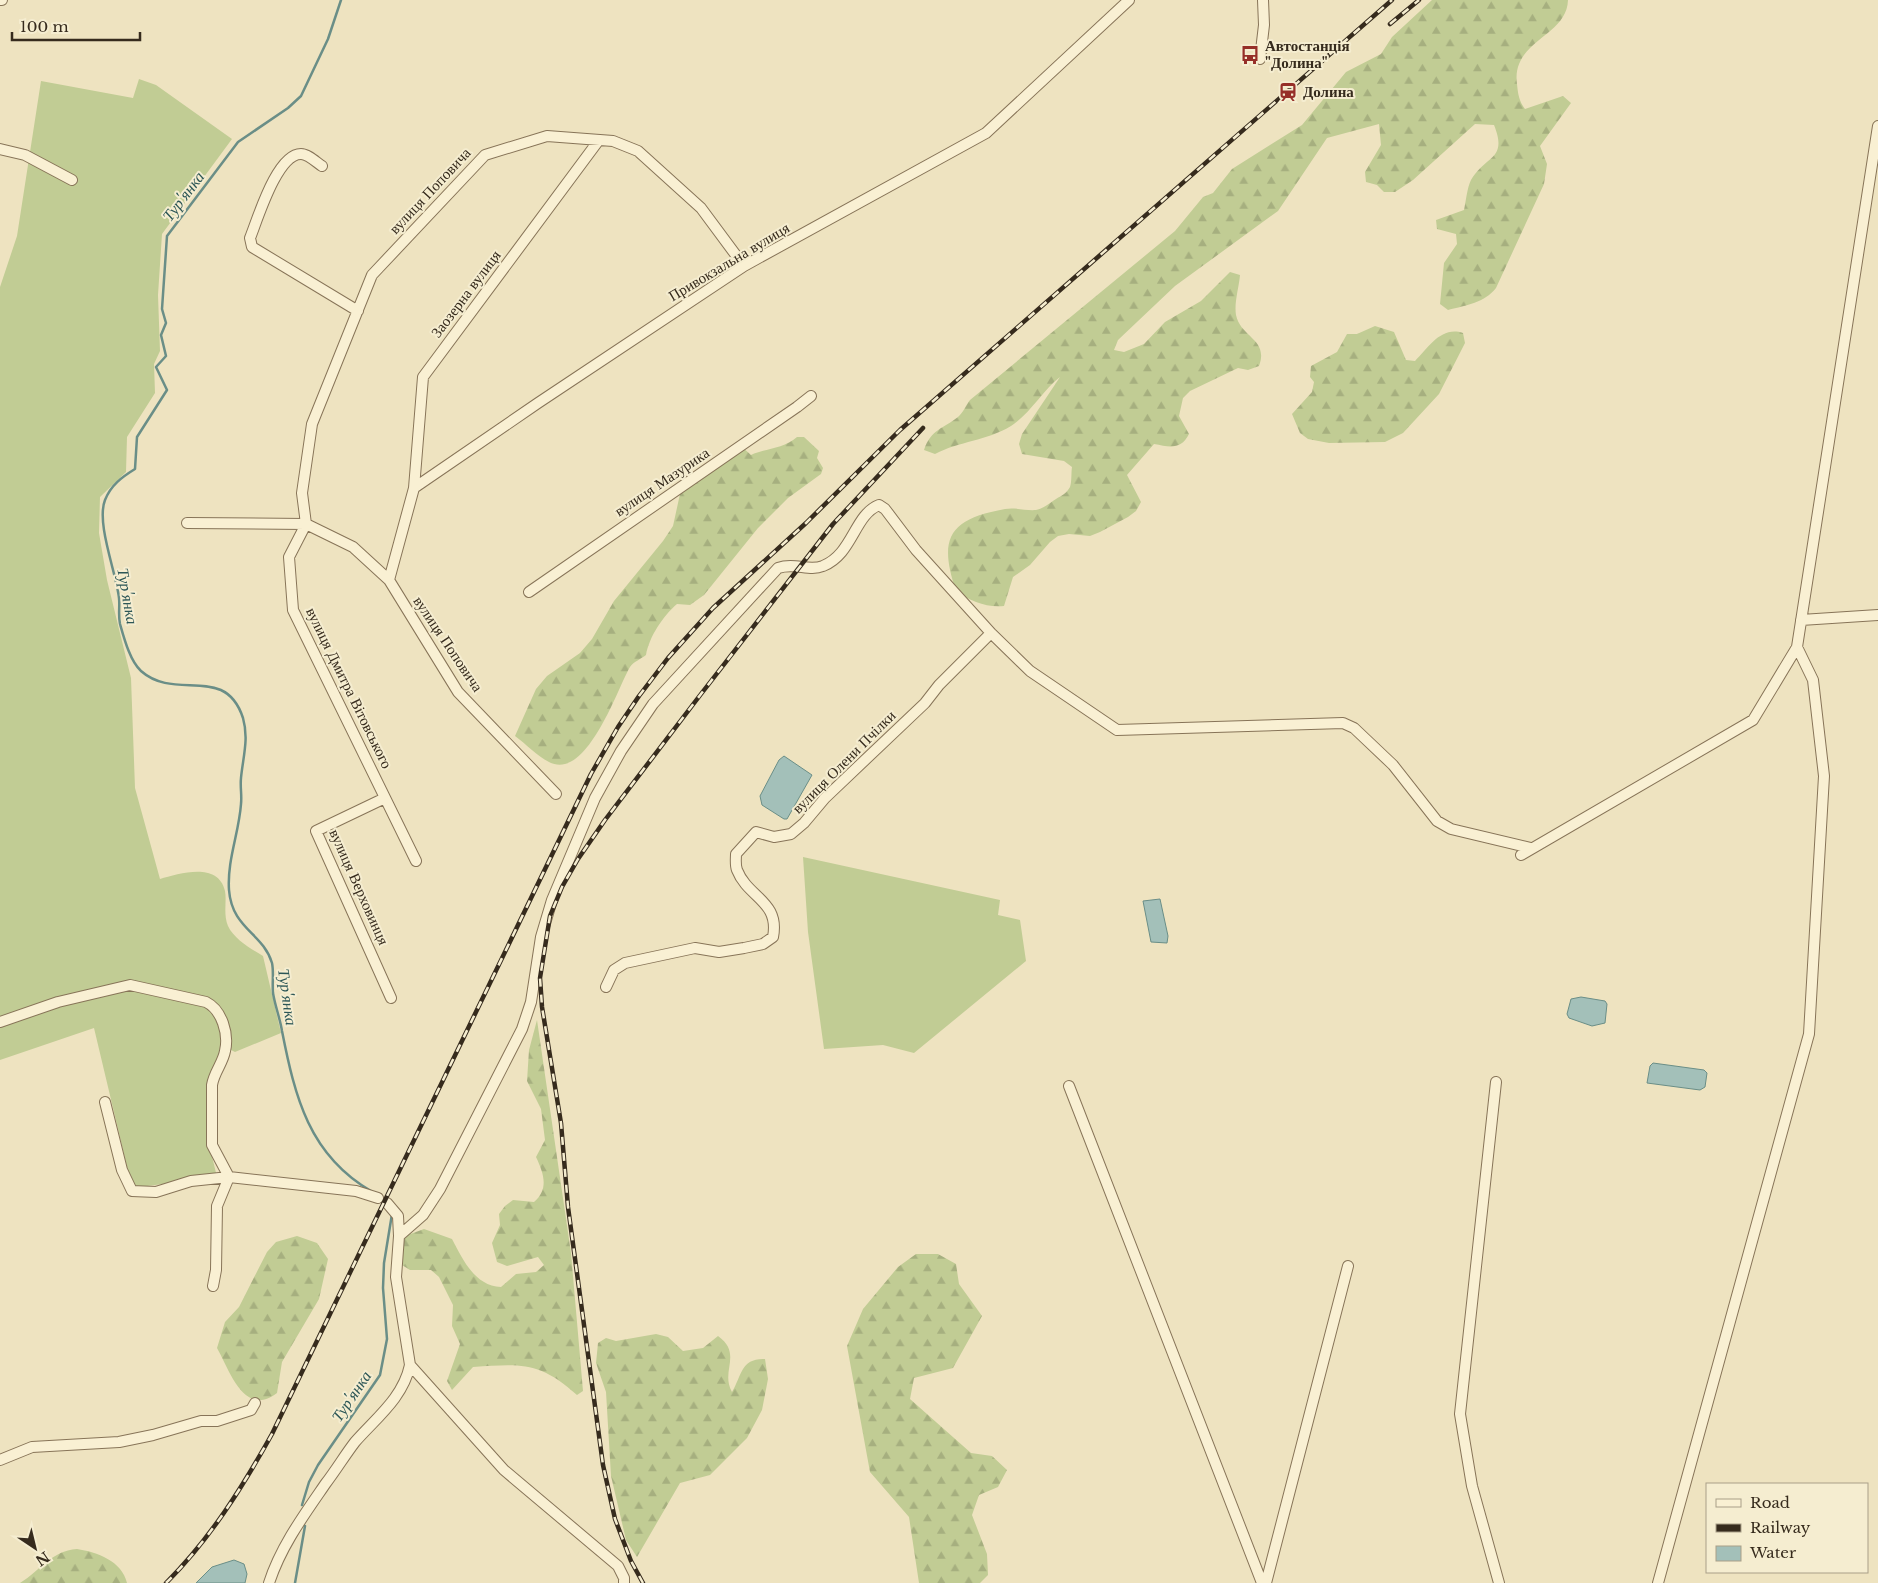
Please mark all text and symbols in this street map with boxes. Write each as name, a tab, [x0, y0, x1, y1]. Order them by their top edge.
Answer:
scale bar	[12, 10, 140, 42]
text: 100 m	[20, 17, 69, 36]
place label: Автостанція "Долина"	[1265, 36, 1350, 72]
bus stop icon: Автостанція "Долина"	[1239, 44, 1261, 66]
station icon: Долина	[1277, 81, 1299, 103]
place label: Долина	[1303, 82, 1354, 101]
street label: вулиця Поповича	[385, 143, 475, 238]
water label: Тур'янка	[158, 167, 208, 225]
street label: Привокзальна вулиця	[665, 218, 793, 305]
street label: Заозерна вулиця	[427, 246, 505, 341]
street label: вулиця Мазурика	[611, 443, 713, 520]
water label: Тур'янка	[113, 566, 143, 626]
street label: вулиця Поповича	[409, 592, 488, 695]
street label: вулиця Дмитра Вітовського	[302, 604, 397, 771]
street label: вулиця Олени Пчілки	[788, 706, 899, 817]
street label: вулиця Верховинця	[325, 826, 394, 948]
water label: Тур'янка	[274, 967, 302, 1027]
water label: Тур'янка	[327, 1367, 375, 1425]
legend	[1706, 1483, 1868, 1573]
text: Road	[1750, 1493, 1790, 1512]
text: Railway	[1750, 1518, 1811, 1537]
north arrow	[10, 1523, 60, 1573]
text: Water	[1749, 1543, 1797, 1562]
text: N	[32, 1547, 53, 1570]

